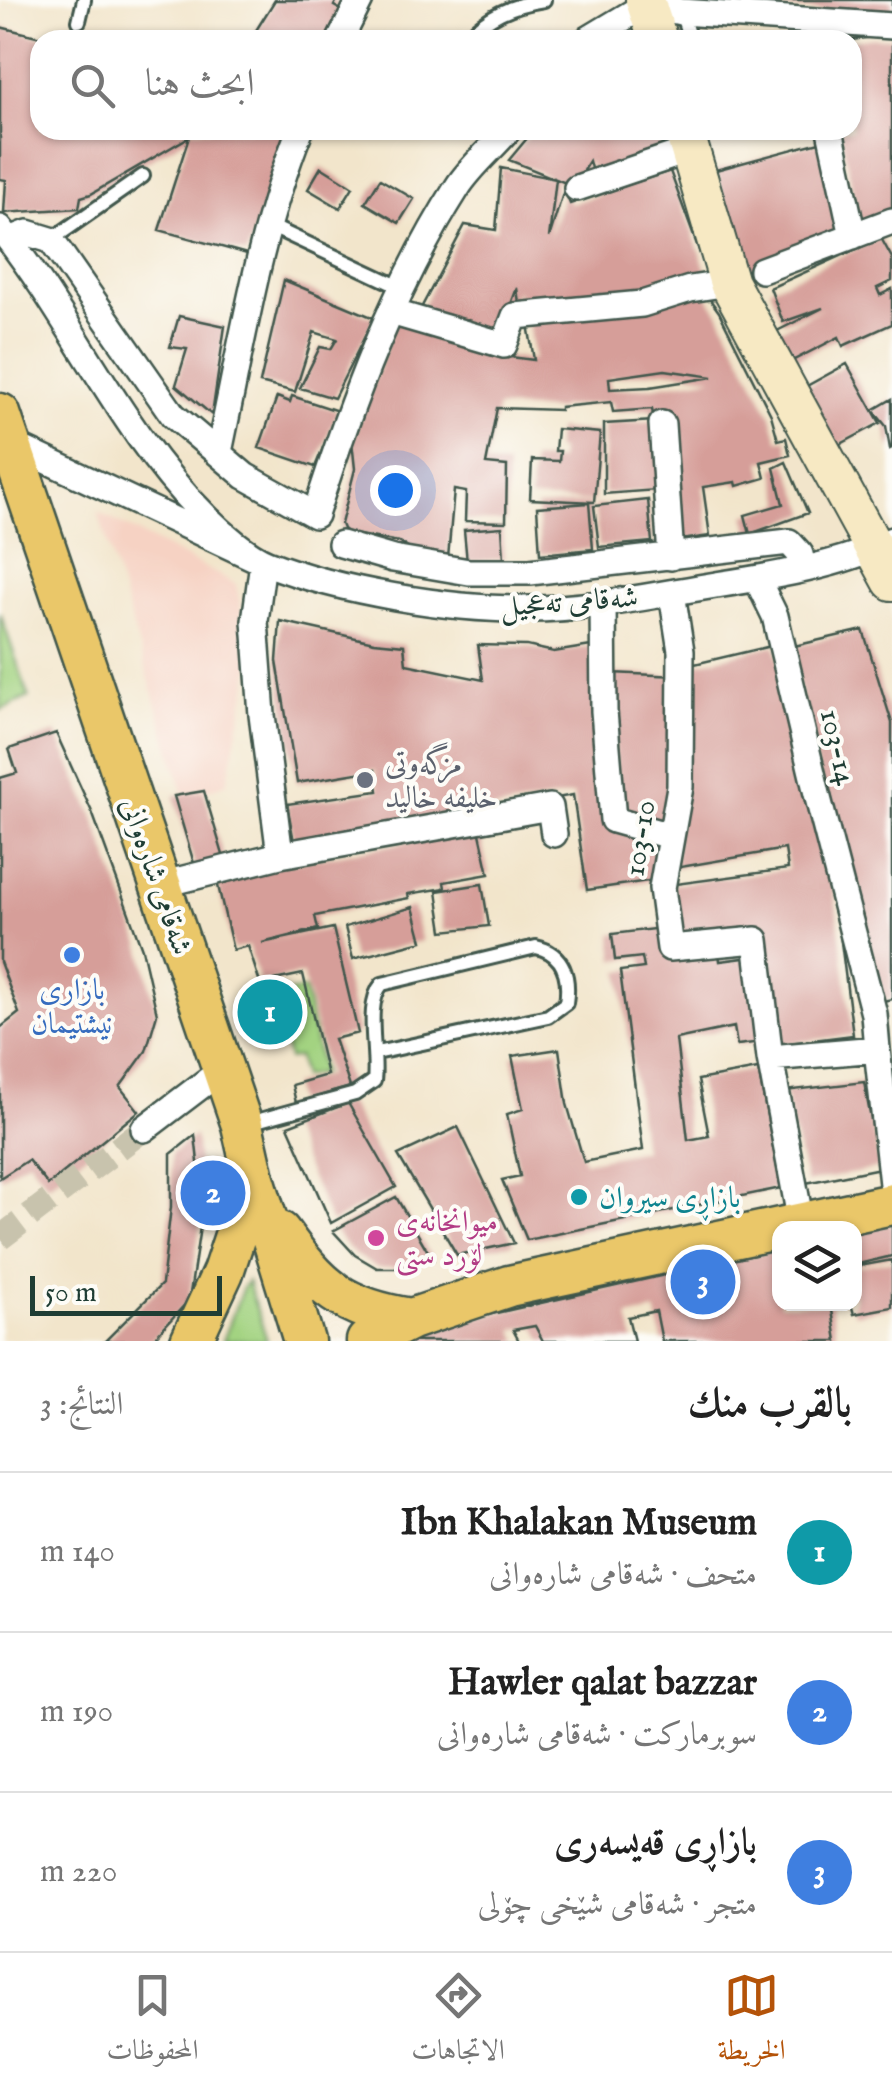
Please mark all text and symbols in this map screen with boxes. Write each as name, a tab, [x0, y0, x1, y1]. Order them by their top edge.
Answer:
search box	[30, 30, 862, 140]
icon: search	[65, 58, 120, 113]
text: ابحث هنا	[145, 61, 255, 109]
your location	[370, 465, 421, 516]
street label: شەقامی تەعجیل	[499, 579, 639, 627]
street label: 103-14	[810, 706, 864, 789]
place label: مزگه‌وتی خلیفه‌ خالید	[385, 742, 497, 818]
marker: مزگه‌وتی خلیفه‌ خالید	[354, 769, 376, 791]
street label: شەقامی شارەوانی	[110, 793, 200, 960]
street label: 103-10	[616, 797, 666, 879]
marker: بازاری نیشتیمان	[61, 944, 83, 966]
place label: بازاری نیشتیمان	[31, 972, 113, 1044]
pin: 1	[238, 974, 302, 1050]
pin: 2	[180, 1156, 246, 1230]
place label: بازاڕی سیروان	[599, 1180, 741, 1221]
marker: بازاڕی سیروان	[568, 1186, 590, 1208]
place label: میوانخانەی لۆرد ستی	[396, 1204, 498, 1277]
map controls	[772, 1221, 862, 1311]
button: layers	[772, 1221, 862, 1311]
marker: میوانخانەی لۆرد ستی	[365, 1227, 387, 1249]
pin: 3	[670, 1244, 736, 1320]
scale bar	[30, 1271, 222, 1316]
text: 50 m	[45, 1276, 97, 1311]
text: بالقرب منك	[688, 1378, 852, 1431]
text: النتائج: 3	[40, 1385, 124, 1426]
text: Ibn Khalakan Museum	[401, 1500, 757, 1548]
text: 140 m	[40, 1532, 115, 1573]
text: 1	[814, 1532, 825, 1573]
text: متحف · شەقامی شارەوانی	[489, 1555, 757, 1596]
text: Hawler qalat bazzar	[448, 1660, 757, 1708]
text: 190 m	[40, 1692, 113, 1733]
text: 2	[812, 1692, 827, 1733]
text: سوبرماركت · شەقامی شارەوانی	[437, 1715, 757, 1756]
text: بازاڕی قەیسەری	[554, 1820, 757, 1868]
text: 220 m	[40, 1852, 117, 1893]
text: 3	[814, 1852, 825, 1893]
text: متجر · شەقامی شێخی چۆلی	[477, 1885, 757, 1926]
tab: المحفوظات	[106, 1968, 199, 2077]
tab: الاتجاهات	[411, 1968, 505, 2077]
tab: الخريطة	[718, 1968, 786, 2077]

